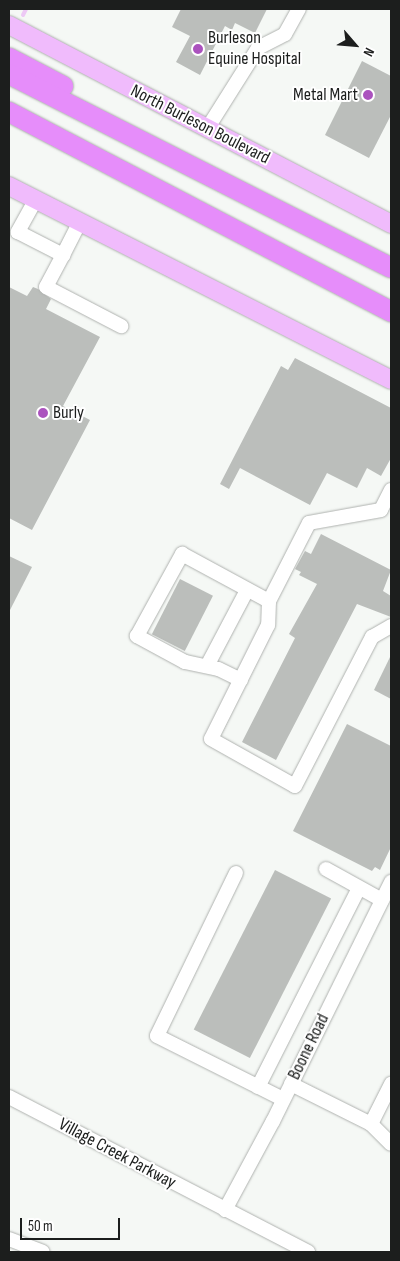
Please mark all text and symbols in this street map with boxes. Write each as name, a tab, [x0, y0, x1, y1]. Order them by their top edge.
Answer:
north arrow	[330, 20, 380, 70]
place label: Burleson Equine Hospital	[208, 28, 301, 70]
marker: Burleson Equine Hospital	[192, 43, 204, 55]
text: N	[360, 45, 378, 59]
street label: North Burleson Boulevard	[127, 81, 273, 169]
place label: Metal Mart	[293, 84, 358, 106]
marker: Metal Mart	[362, 89, 374, 101]
place label: Burly	[53, 402, 84, 424]
marker: Burly	[37, 407, 49, 419]
street label: Boone Road	[284, 1010, 334, 1084]
street label: Village Creek Parkway	[55, 1114, 179, 1194]
scale bar	[22, 1208, 122, 1240]
text: 50 m	[28, 1217, 53, 1236]

